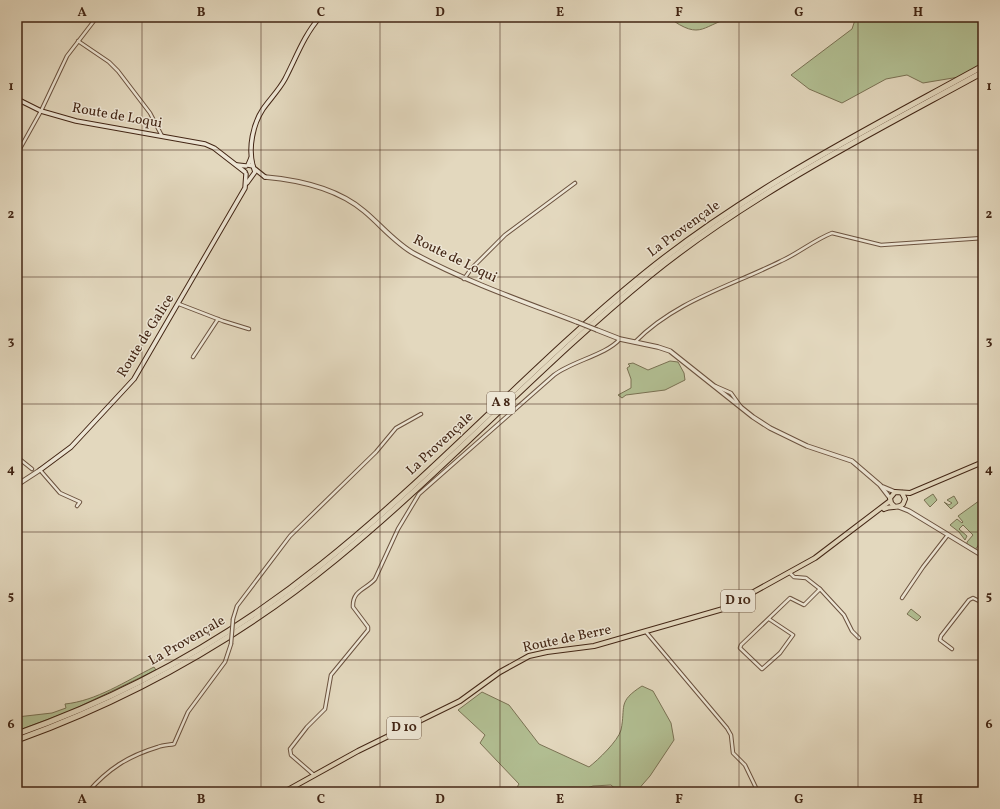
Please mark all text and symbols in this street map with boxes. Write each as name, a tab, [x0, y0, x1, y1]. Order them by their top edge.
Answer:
text: A	[77, 4, 87, 22]
text: B	[197, 4, 206, 22]
text: C	[317, 4, 325, 22]
text: D	[435, 4, 445, 22]
text: E	[556, 4, 564, 22]
text: F	[675, 4, 683, 22]
text: G	[794, 4, 804, 22]
text: H	[913, 4, 923, 22]
text: 1	[8, 78, 14, 96]
text: 1	[986, 78, 992, 96]
street label: Route de Loqui	[70, 99, 164, 133]
street label: La Provençale	[644, 196, 724, 262]
text: 2	[8, 206, 15, 224]
text: 2	[986, 206, 993, 224]
street label: Route de Loqui	[410, 230, 500, 288]
street label: Route de Galice	[113, 291, 179, 381]
text: 3	[8, 333, 15, 351]
text: 3	[986, 333, 993, 351]
road number: A 8	[487, 392, 515, 414]
street label: La Provençale	[402, 408, 478, 480]
text: 4	[7, 461, 15, 479]
text: 4	[985, 461, 993, 479]
text: 5	[8, 588, 14, 606]
text: 5	[986, 588, 992, 606]
road number: D 10	[721, 590, 755, 612]
street label: La Provençale	[145, 611, 229, 671]
street label: Route de Berre	[521, 620, 613, 658]
text: 6	[7, 716, 15, 734]
text: 6	[985, 716, 993, 734]
road number: D 10	[387, 717, 421, 739]
text: A	[77, 791, 87, 809]
text: B	[197, 791, 206, 809]
text: C	[317, 791, 325, 809]
text: D	[435, 791, 445, 809]
text: E	[556, 791, 564, 809]
text: F	[675, 791, 683, 809]
text: G	[794, 791, 804, 809]
text: H	[913, 791, 923, 809]

